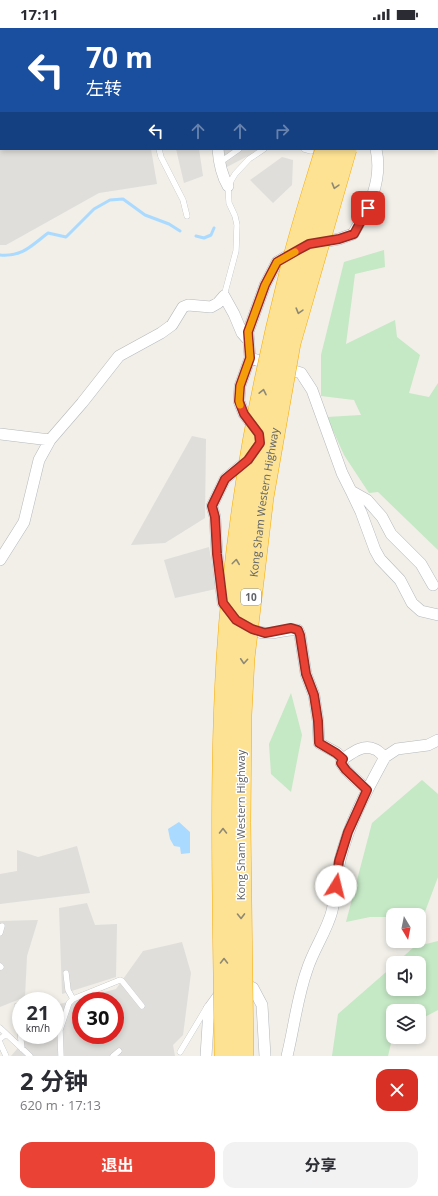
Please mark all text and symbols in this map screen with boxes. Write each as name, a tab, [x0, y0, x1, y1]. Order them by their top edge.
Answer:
text: 17:11	[20, 4, 59, 24]
text: 70 m	[86, 38, 153, 76]
icon: left	[20, 44, 72, 96]
text: 左转	[86, 76, 122, 100]
icon: left	[145, 120, 167, 142]
icon: ahead	[187, 120, 209, 142]
icon: ahead	[229, 120, 251, 142]
icon: right	[271, 120, 293, 142]
one-way arrow	[331, 183, 340, 190]
pin	[351, 191, 385, 225]
icon: arrive	[357, 197, 379, 219]
one-way arrow	[296, 308, 304, 315]
one-way arrow	[258, 388, 266, 395]
street label: Kong Sham Western Highway	[246, 426, 282, 578]
one-way arrow	[231, 558, 240, 565]
road number: 10	[241, 589, 261, 605]
one-way arrow	[240, 658, 249, 664]
street label: Kong Sham Western Highway	[233, 749, 248, 900]
one-way arrow	[219, 828, 227, 834]
position arrow	[315, 865, 357, 907]
north arrow	[386, 908, 426, 948]
map controls	[386, 908, 426, 1044]
one-way arrow	[237, 913, 246, 919]
button: sound	[386, 956, 426, 996]
one-way arrow	[220, 958, 228, 964]
speed limit sign: 30	[72, 992, 124, 1044]
text: 21	[27, 999, 49, 1026]
button: layers	[386, 1004, 426, 1044]
text: km/h	[26, 1021, 50, 1035]
text: 2 分钟	[20, 1064, 88, 1097]
button: close	[376, 1069, 418, 1111]
text: 620 m · 17:13	[20, 1096, 101, 1114]
button: 退出	[20, 1142, 215, 1188]
button: 分享	[223, 1142, 418, 1188]

